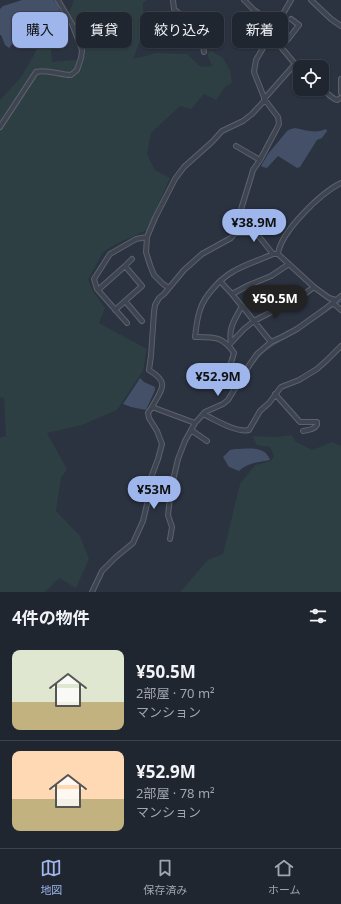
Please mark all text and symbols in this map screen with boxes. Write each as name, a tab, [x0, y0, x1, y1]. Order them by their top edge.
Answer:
chip: 購入	[12, 12, 68, 48]
chip: 賃貸	[76, 12, 132, 48]
chip: 絞り込み	[140, 12, 224, 48]
chip: 新着	[232, 12, 288, 48]
map controls	[293, 60, 329, 96]
button: locate	[293, 60, 329, 96]
pin: ¥38.9M	[221, 209, 287, 243]
text: ¥38.9M	[231, 213, 277, 231]
pin: ¥50.5M	[242, 285, 308, 319]
text: ¥50.5M	[252, 289, 298, 307]
pin: ¥52.9M	[185, 363, 251, 397]
text: ¥52.9M	[195, 367, 241, 385]
pin: ¥53M	[130, 476, 178, 510]
text: ¥53M	[137, 480, 171, 498]
icon: filters	[307, 605, 329, 627]
text: 4件の物件	[12, 606, 90, 629]
text: ¥50.5M	[136, 660, 196, 683]
icon: home	[44, 666, 92, 714]
text: 2部屋 · 70 m²	[136, 684, 215, 702]
text: マンション	[136, 703, 201, 721]
text: ¥52.9M	[136, 760, 196, 783]
icon: home	[44, 767, 92, 815]
text: 2部屋 · 78 m²	[136, 784, 215, 802]
text: マンション	[136, 803, 201, 821]
tab: 地図	[40, 857, 62, 897]
tab: 保存済み	[143, 857, 187, 897]
tab: ホーム	[268, 857, 301, 897]

